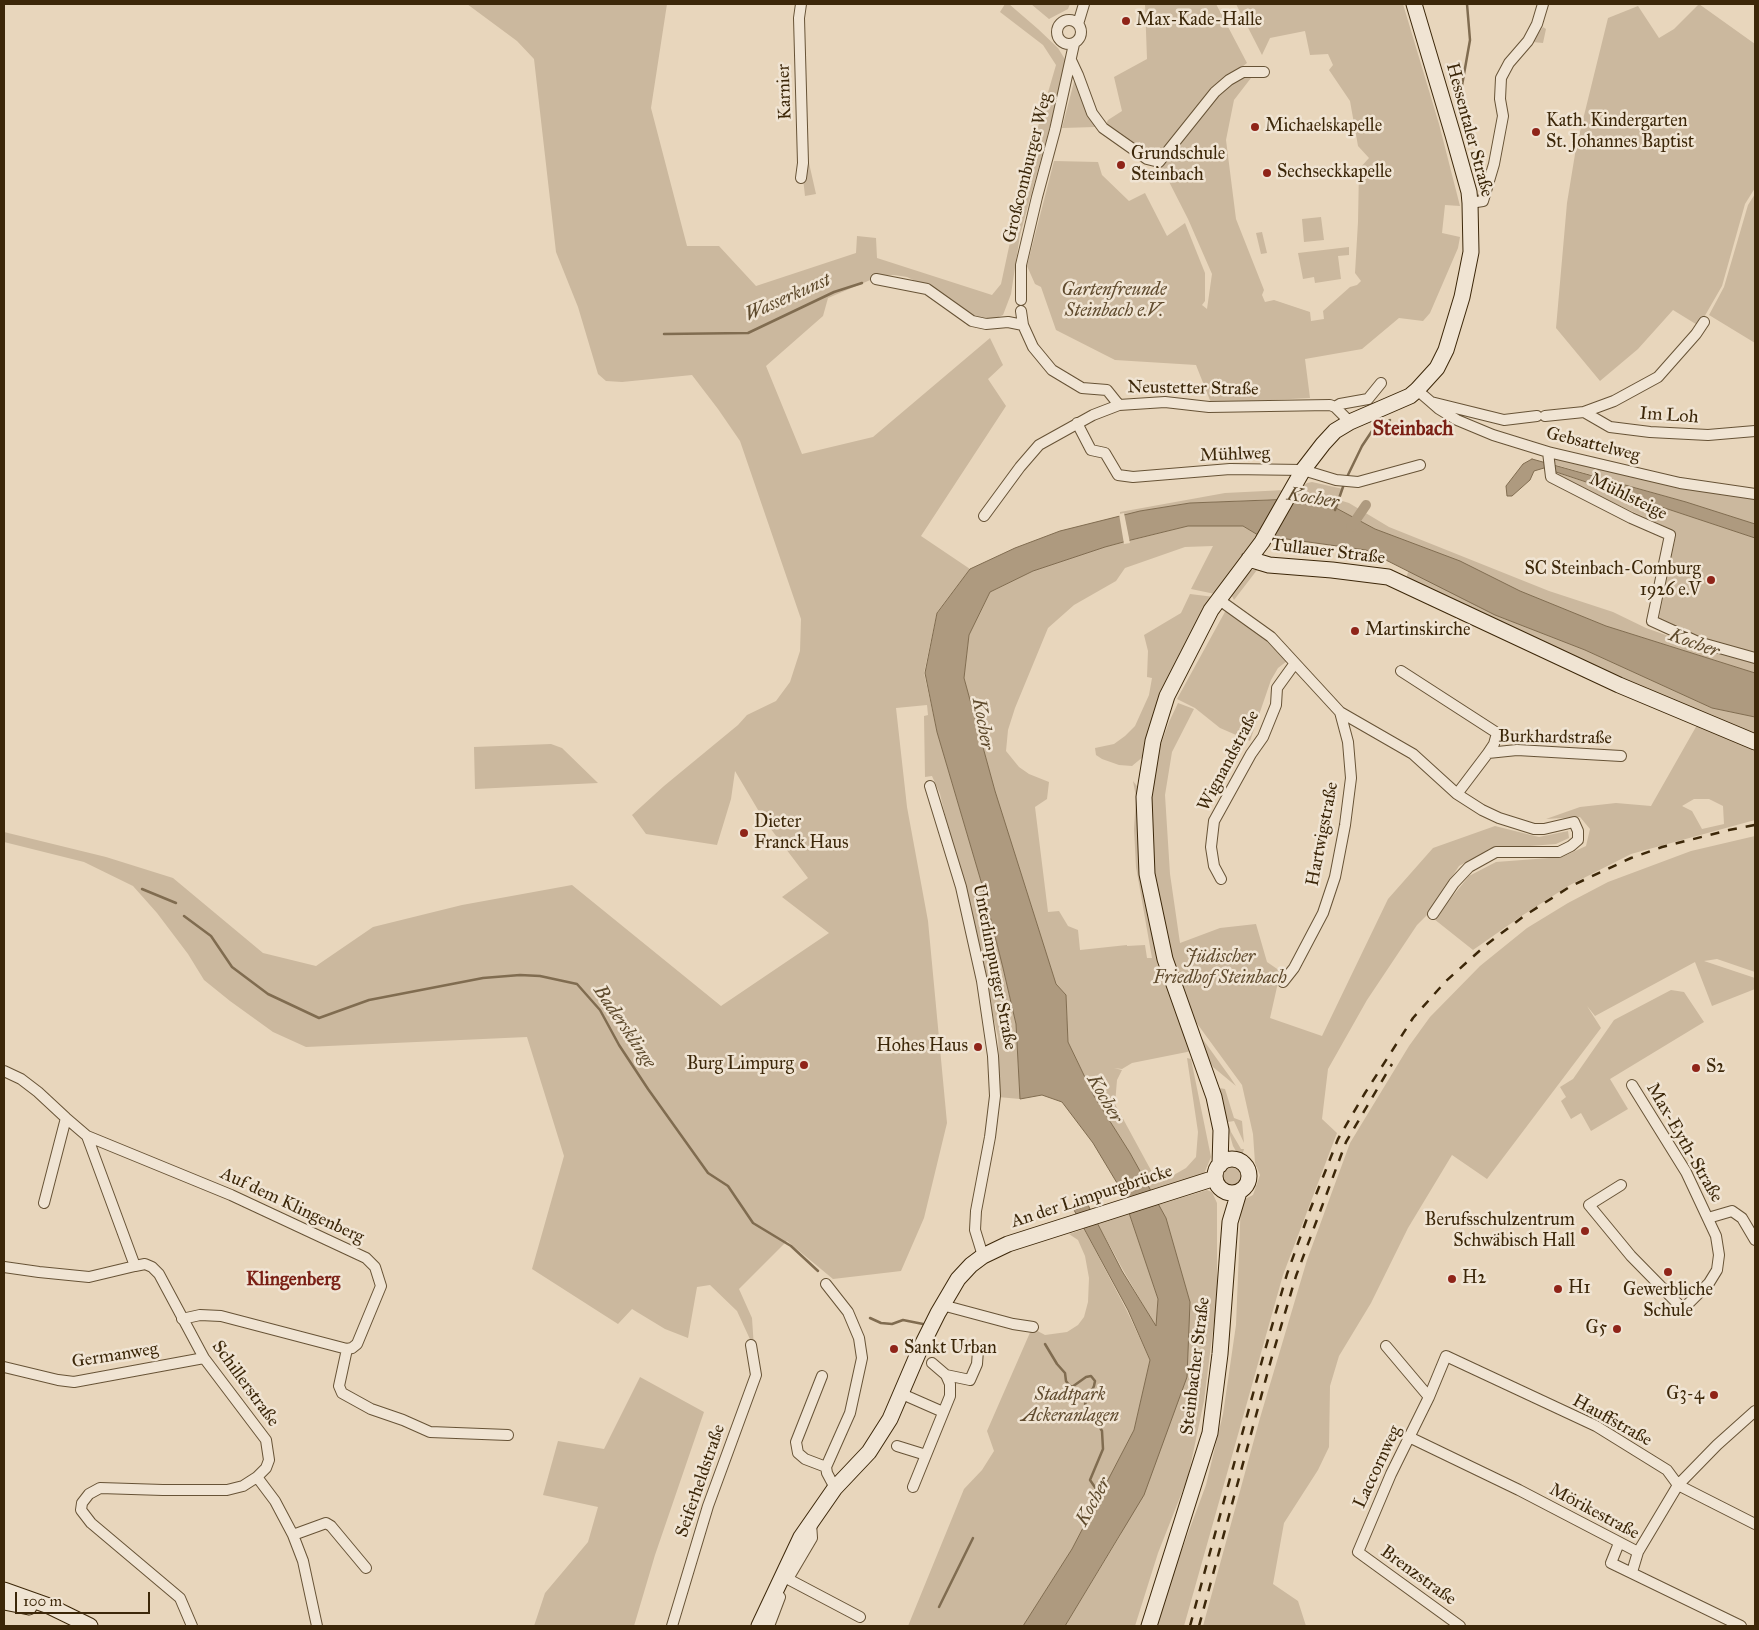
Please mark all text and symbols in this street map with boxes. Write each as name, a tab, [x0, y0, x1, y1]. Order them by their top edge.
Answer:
place label: Max-Kade-Halle	[1136, 10, 1262, 32]
marker: Max-Kade-Halle	[1120, 15, 1132, 27]
street label: Hessentaler Straße	[1441, 61, 1497, 199]
street label: Karnier	[773, 64, 797, 120]
street label: Großcomburger Weg	[999, 91, 1057, 245]
place label: Kath. Kindergarten St. Johannes Baptist	[1546, 111, 1694, 154]
place label: Michaelskapelle	[1265, 116, 1382, 138]
marker: Michaelskapelle	[1249, 121, 1261, 133]
marker: Kath. Kindergarten St. Johannes Baptist	[1530, 126, 1542, 138]
place label: Grundschule Steinbach	[1131, 144, 1225, 186]
marker: Grundschule Steinbach	[1115, 159, 1127, 171]
place label: Sechseckkapelle	[1277, 162, 1392, 184]
marker: Sechseckkapelle	[1261, 167, 1273, 179]
water label: Wasserkunst	[742, 269, 834, 327]
park label: Gartenfreunde Steinbach e.V.	[1061, 280, 1167, 322]
street label: Neustetter Straße	[1127, 377, 1259, 401]
street label: Im Loh	[1639, 403, 1699, 429]
district label: Steinbach	[1373, 418, 1453, 442]
street label: Gebsattelweg	[1544, 423, 1642, 467]
street label: Mühlweg	[1200, 443, 1270, 467]
street label: Mühlsteige	[1585, 469, 1671, 525]
water label: Kocher	[1286, 484, 1340, 514]
street label: Tullauer Straße	[1270, 534, 1386, 570]
place label: SC Steinbach-Comburg 1926 e.V	[1524, 559, 1701, 602]
marker: SC Steinbach-Comburg 1926 e.V	[1705, 574, 1717, 586]
place label: Martinskirche	[1365, 620, 1470, 642]
water label: Kocher	[1666, 624, 1722, 664]
marker: Martinskirche	[1349, 625, 1361, 637]
water label: Kocher	[966, 696, 998, 752]
street label: Wignandstraße	[1193, 707, 1265, 815]
street label: Burkhardstraße	[1498, 726, 1612, 750]
street label: Hartwigstraße	[1302, 780, 1344, 888]
place label: Dieter Franck Haus	[754, 812, 849, 854]
marker: Dieter Franck Haus	[738, 827, 750, 839]
street label: Unterlimpurger Straße	[967, 882, 1021, 1052]
park label: Jüdischer Friedhof Steinbach	[1153, 947, 1287, 990]
water label: Badersklinge	[588, 981, 660, 1073]
place label: Hohes Haus	[876, 1036, 968, 1058]
marker: Hohes Haus	[972, 1041, 984, 1053]
place label: Burg Limpurg	[686, 1054, 794, 1076]
place label: S2	[1706, 1057, 1725, 1079]
marker: Burg Limpurg	[798, 1059, 810, 1071]
marker: S2	[1690, 1062, 1702, 1074]
water label: Kocher	[1081, 1071, 1127, 1127]
street label: Max-Eyth-Straße	[1641, 1079, 1727, 1207]
street label: An der Limpurgbrücke	[1009, 1161, 1175, 1233]
street label: Auf dem Klingenberg	[217, 1163, 367, 1249]
place label: Berufsschulzentrum Schwäbisch Hall	[1425, 1210, 1575, 1252]
marker: Berufsschulzentrum Schwäbisch Hall	[1579, 1225, 1591, 1237]
marker: Gewerbliche Schule	[1662, 1266, 1674, 1278]
place label: H2	[1462, 1268, 1486, 1290]
district label: Klingenberg	[246, 1269, 340, 1291]
marker: H2	[1446, 1273, 1458, 1285]
place label: H1	[1568, 1278, 1591, 1300]
place label: Gewerbliche Schule	[1623, 1280, 1713, 1322]
marker: H1	[1552, 1283, 1564, 1295]
street label: Steinbacher Straße	[1177, 1296, 1215, 1436]
place label: G5	[1585, 1318, 1607, 1340]
marker: G5	[1611, 1323, 1623, 1335]
street label: Schillerstraße	[207, 1337, 283, 1431]
place label: Sankt Urban	[904, 1338, 997, 1360]
street label: Germanweg	[70, 1339, 160, 1373]
marker: Sankt Urban	[888, 1343, 900, 1355]
place label: G3-4	[1666, 1384, 1704, 1406]
park label: Stadtpark Ackeranlagen	[1021, 1385, 1119, 1428]
marker: G3-4	[1708, 1389, 1720, 1401]
street label: Hauffstraße	[1568, 1390, 1656, 1452]
street label: Seiferheldstraße	[672, 1422, 730, 1540]
street label: Laccornweg	[1349, 1422, 1407, 1512]
water label: Kocher	[1071, 1474, 1117, 1530]
street label: Mörikestraße	[1545, 1479, 1643, 1545]
street label: Brenzstraße	[1376, 1541, 1460, 1611]
scale bar	[18, 1582, 152, 1614]
text: 100 m	[23, 1592, 62, 1610]

